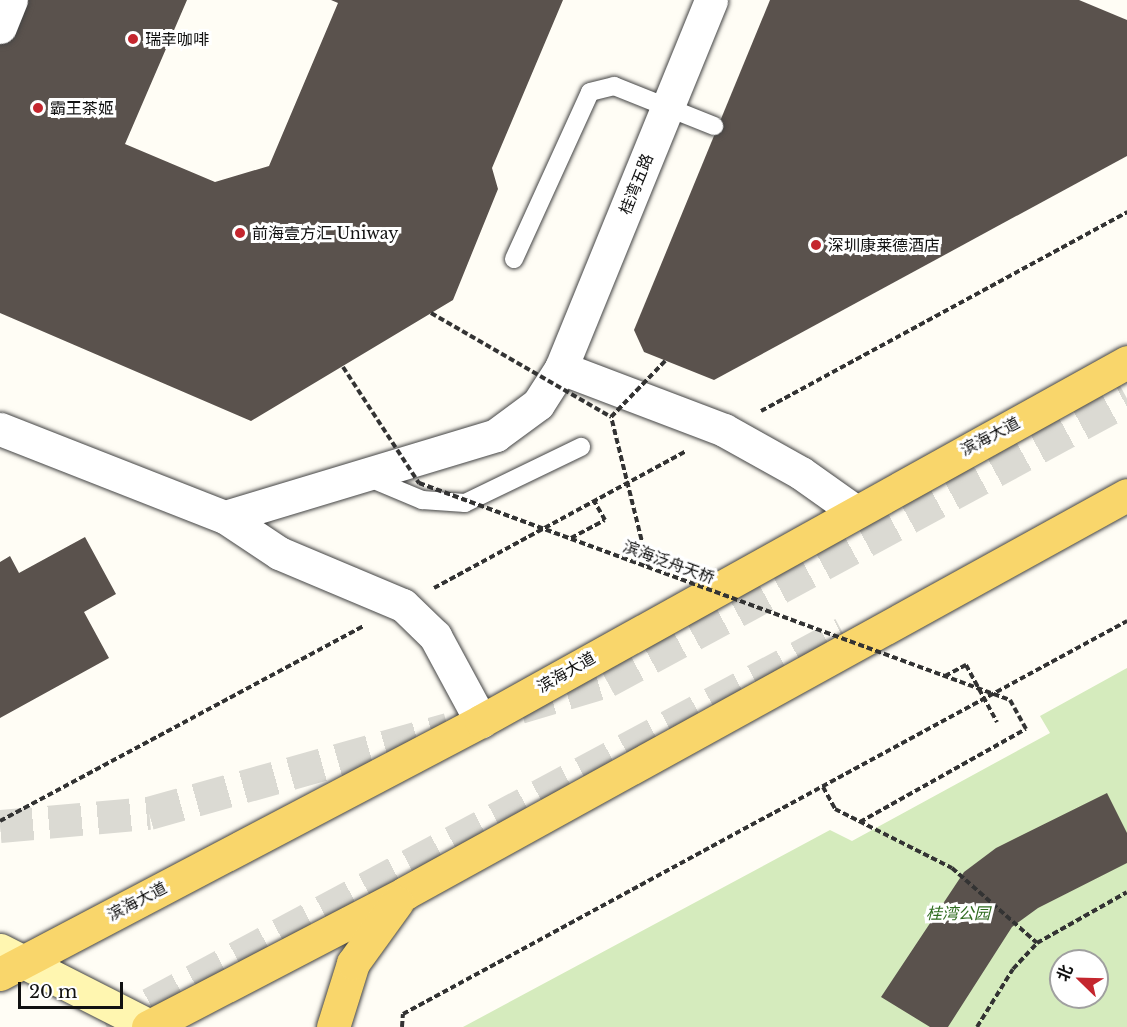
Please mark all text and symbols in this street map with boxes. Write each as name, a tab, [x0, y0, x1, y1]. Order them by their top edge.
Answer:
place label: 瑞幸咖啡	[145, 29, 209, 49]
marker: 瑞幸咖啡	[126, 32, 140, 46]
place label: 霸王茶姬	[50, 98, 114, 118]
marker: 霸王茶姬	[31, 101, 45, 115]
street label: 桂湾五路	[615, 151, 657, 217]
place label: 前海壹方汇 Uniway	[252, 223, 398, 243]
marker: 前海壹方汇 Uniway	[233, 226, 247, 240]
place label: 深圳康莱德酒店	[828, 235, 940, 255]
marker: 深圳康莱德酒店	[809, 238, 823, 252]
street label: 滨海大道	[957, 413, 1023, 459]
street label: 滨海泛舟天桥	[621, 537, 717, 587]
street label: 滨海大道	[533, 648, 599, 696]
street label: 滨海大道	[104, 878, 170, 924]
park label: 桂湾公园	[926, 903, 990, 923]
north arrow	[1049, 949, 1109, 1009]
text: 北	[1052, 961, 1077, 984]
scale bar	[21, 970, 126, 1008]
text: 20 m	[29, 981, 77, 1003]

